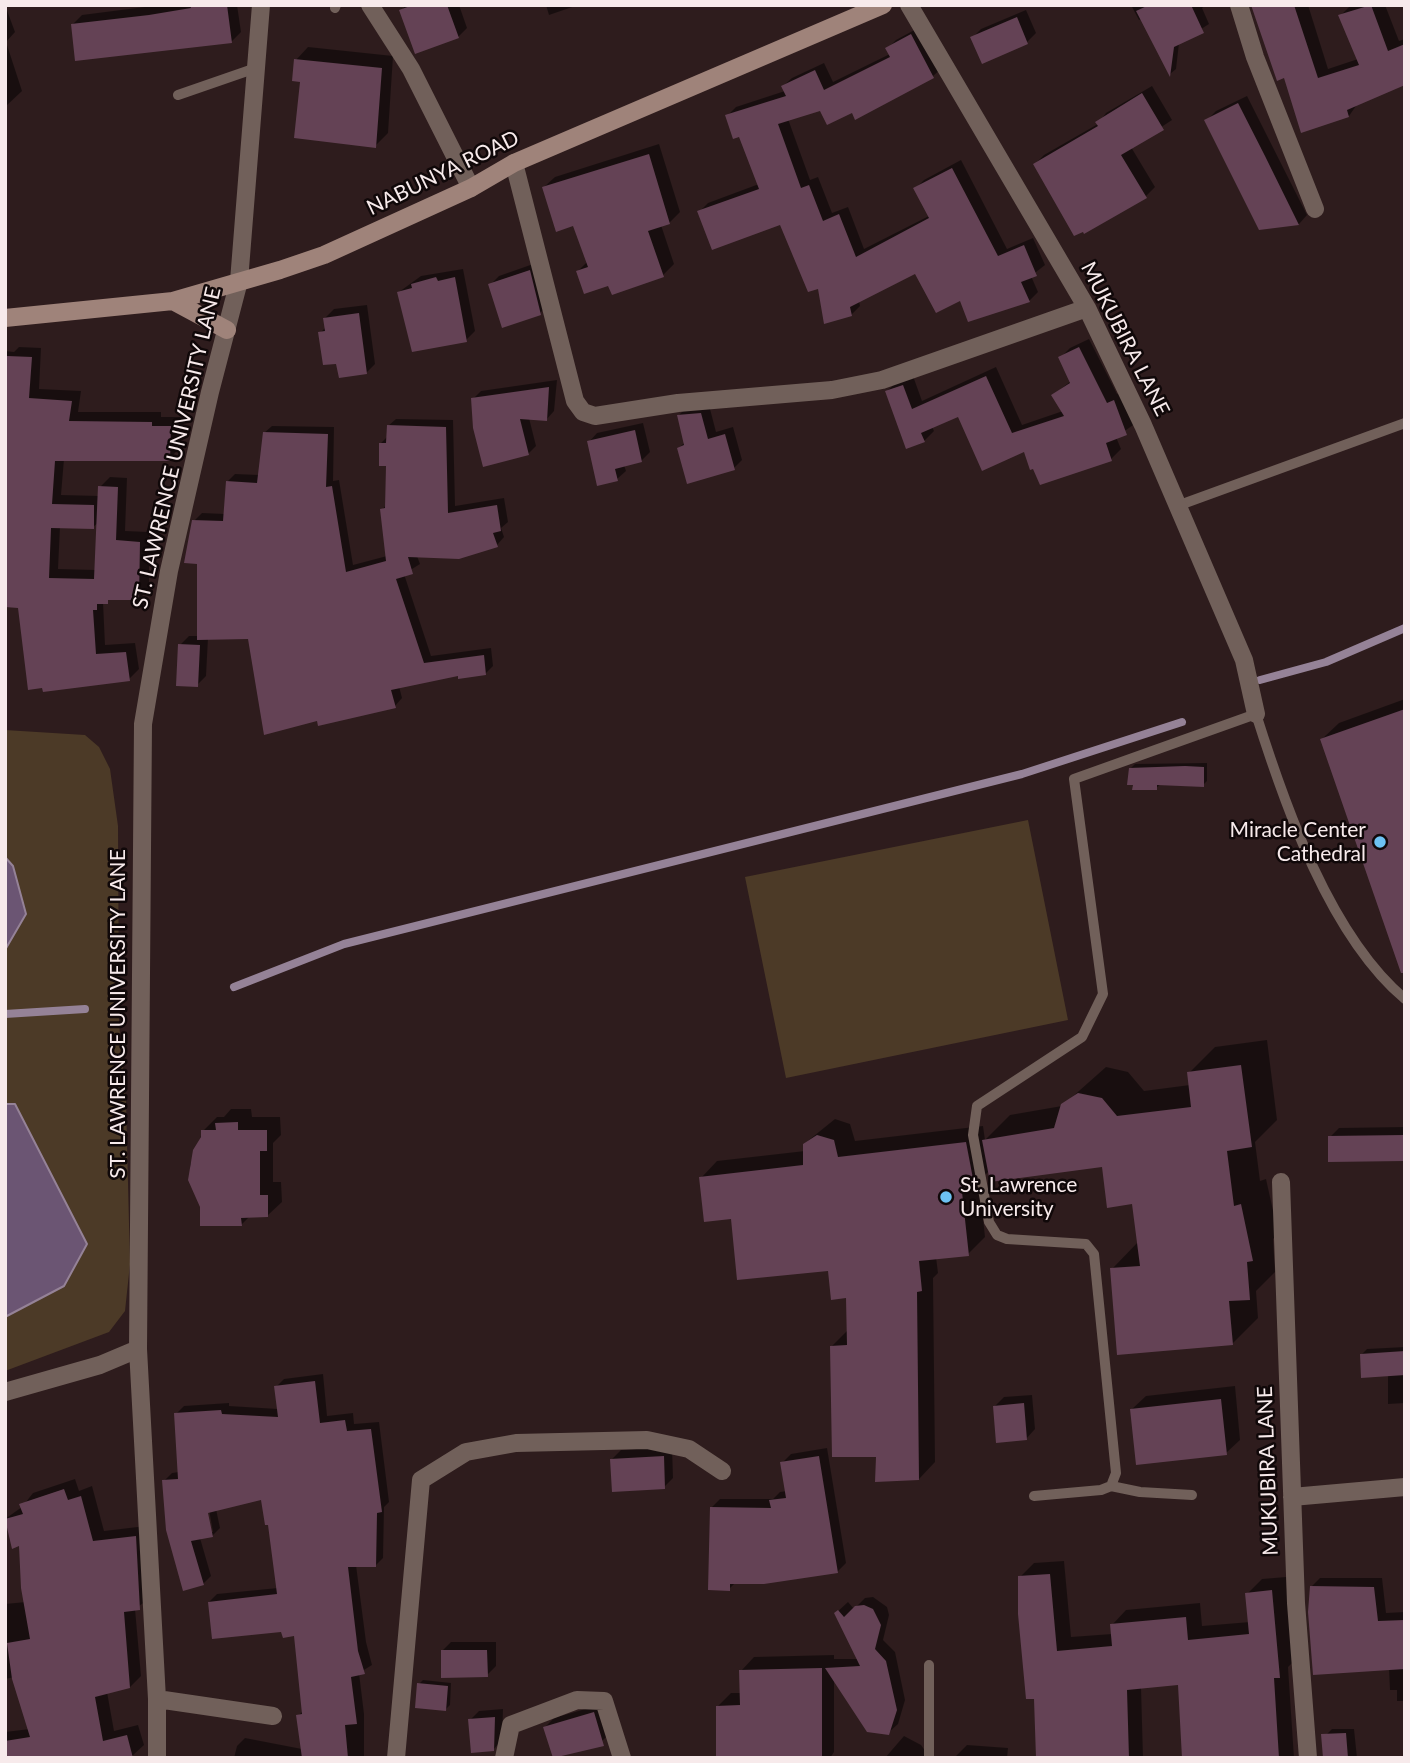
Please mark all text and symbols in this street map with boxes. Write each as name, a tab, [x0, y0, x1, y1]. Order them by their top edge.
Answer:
street label: NABUNYA ROAD	[363, 125, 523, 221]
street label: MUKUBIRA LANE	[1075, 258, 1175, 420]
street label: ST. LAWRENCE UNIVERSITY LANE	[128, 285, 226, 611]
place label: Miracle Center Cathedral	[1230, 817, 1366, 867]
marker: Miracle Center Cathedral	[1372, 834, 1388, 850]
street label: ST. LAWRENCE UNIVERSITY LANE	[105, 849, 131, 1179]
place label: St. Lawrence University	[960, 1172, 1077, 1222]
marker: St. Lawrence University	[938, 1189, 954, 1205]
street label: MUKUBIRA LANE	[1252, 1386, 1284, 1556]

